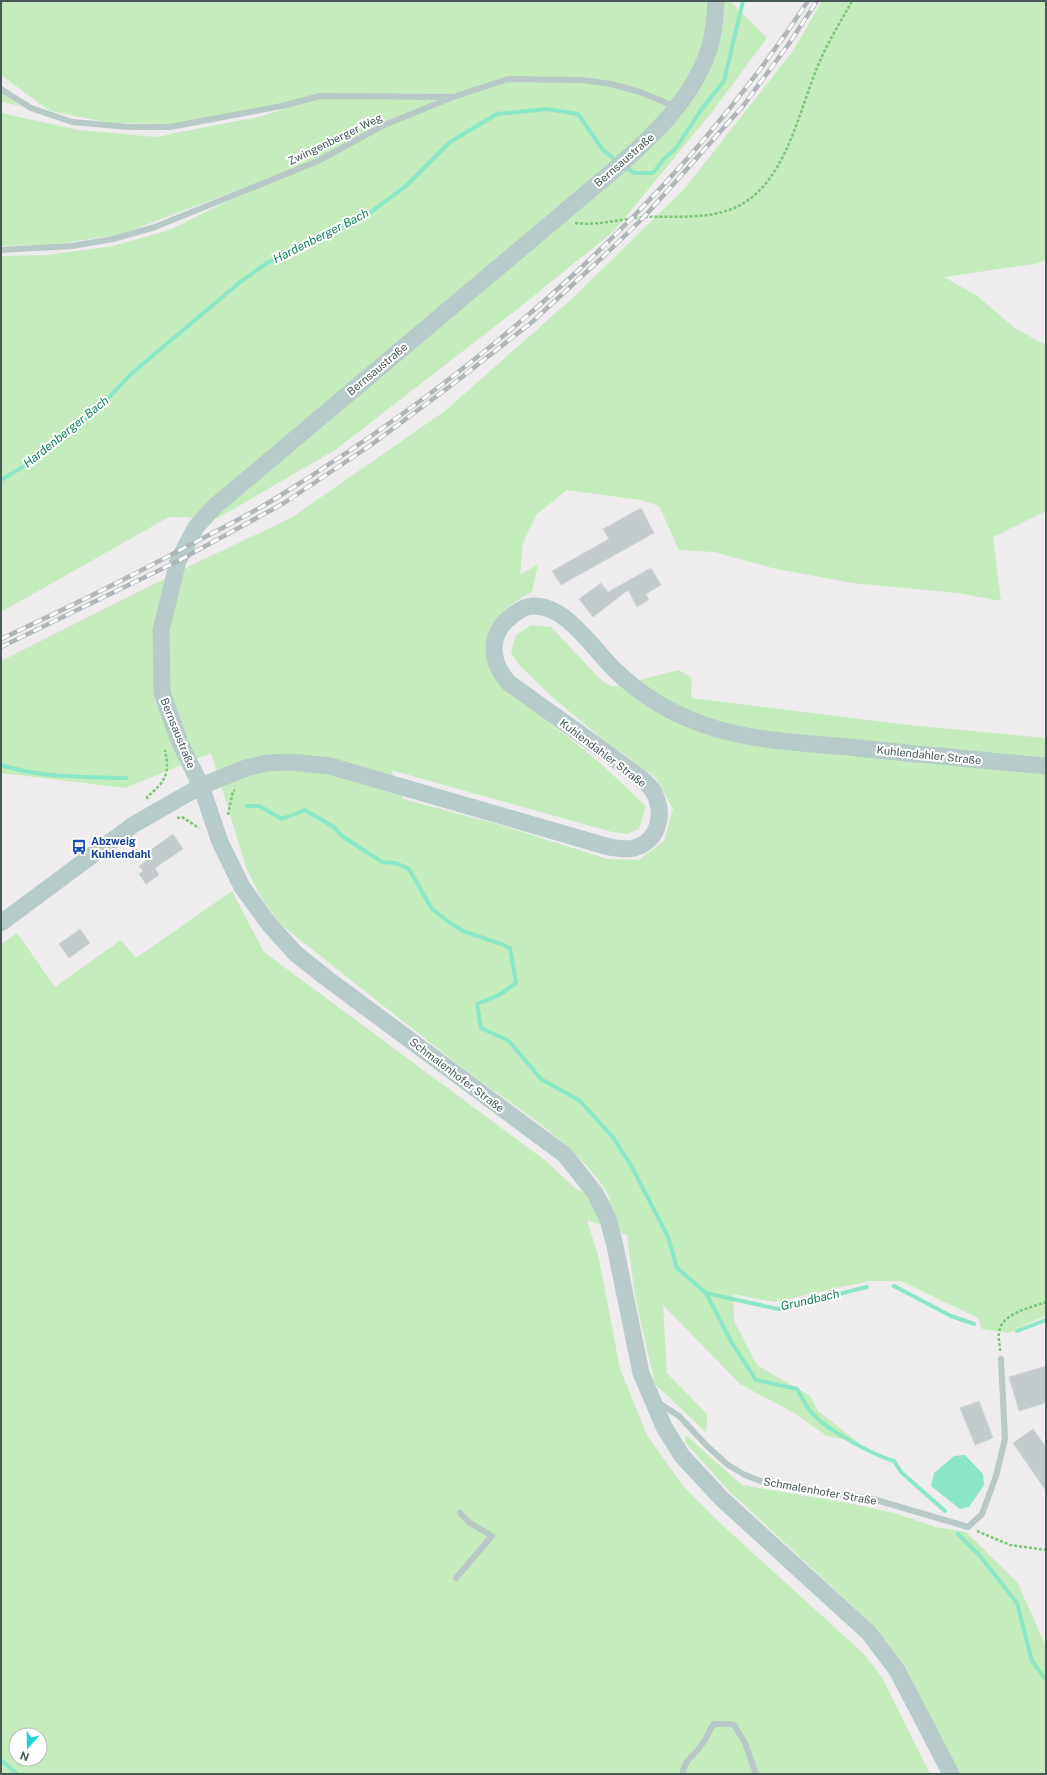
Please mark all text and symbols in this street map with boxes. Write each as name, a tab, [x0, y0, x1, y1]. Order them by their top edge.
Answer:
street label: Zwingenberger Weg	[286, 111, 384, 167]
street label: Bernsaustraße	[592, 131, 656, 189]
water label: Hardenberger Bach	[271, 206, 371, 266]
street label: Bernsaustraße	[344, 340, 410, 398]
water label: Hardenberger Bach	[21, 393, 112, 471]
street label: Bernsaustraße	[158, 696, 198, 770]
street label: Kuhlendahler Straße	[557, 717, 649, 789]
street label: Kuhlendahler Straße	[876, 744, 982, 766]
place label: Abzweig Kuhlendahl	[91, 835, 151, 860]
bus stop icon: Abzweig Kuhlendahl	[70, 838, 88, 856]
street label: Schmalenhofer Straße	[407, 1036, 507, 1114]
water label: Grundbach	[779, 1286, 841, 1314]
street label: Schmalenhofer Straße	[762, 1475, 878, 1507]
north arrow	[8, 1727, 48, 1767]
text: N	[18, 1749, 31, 1764]

